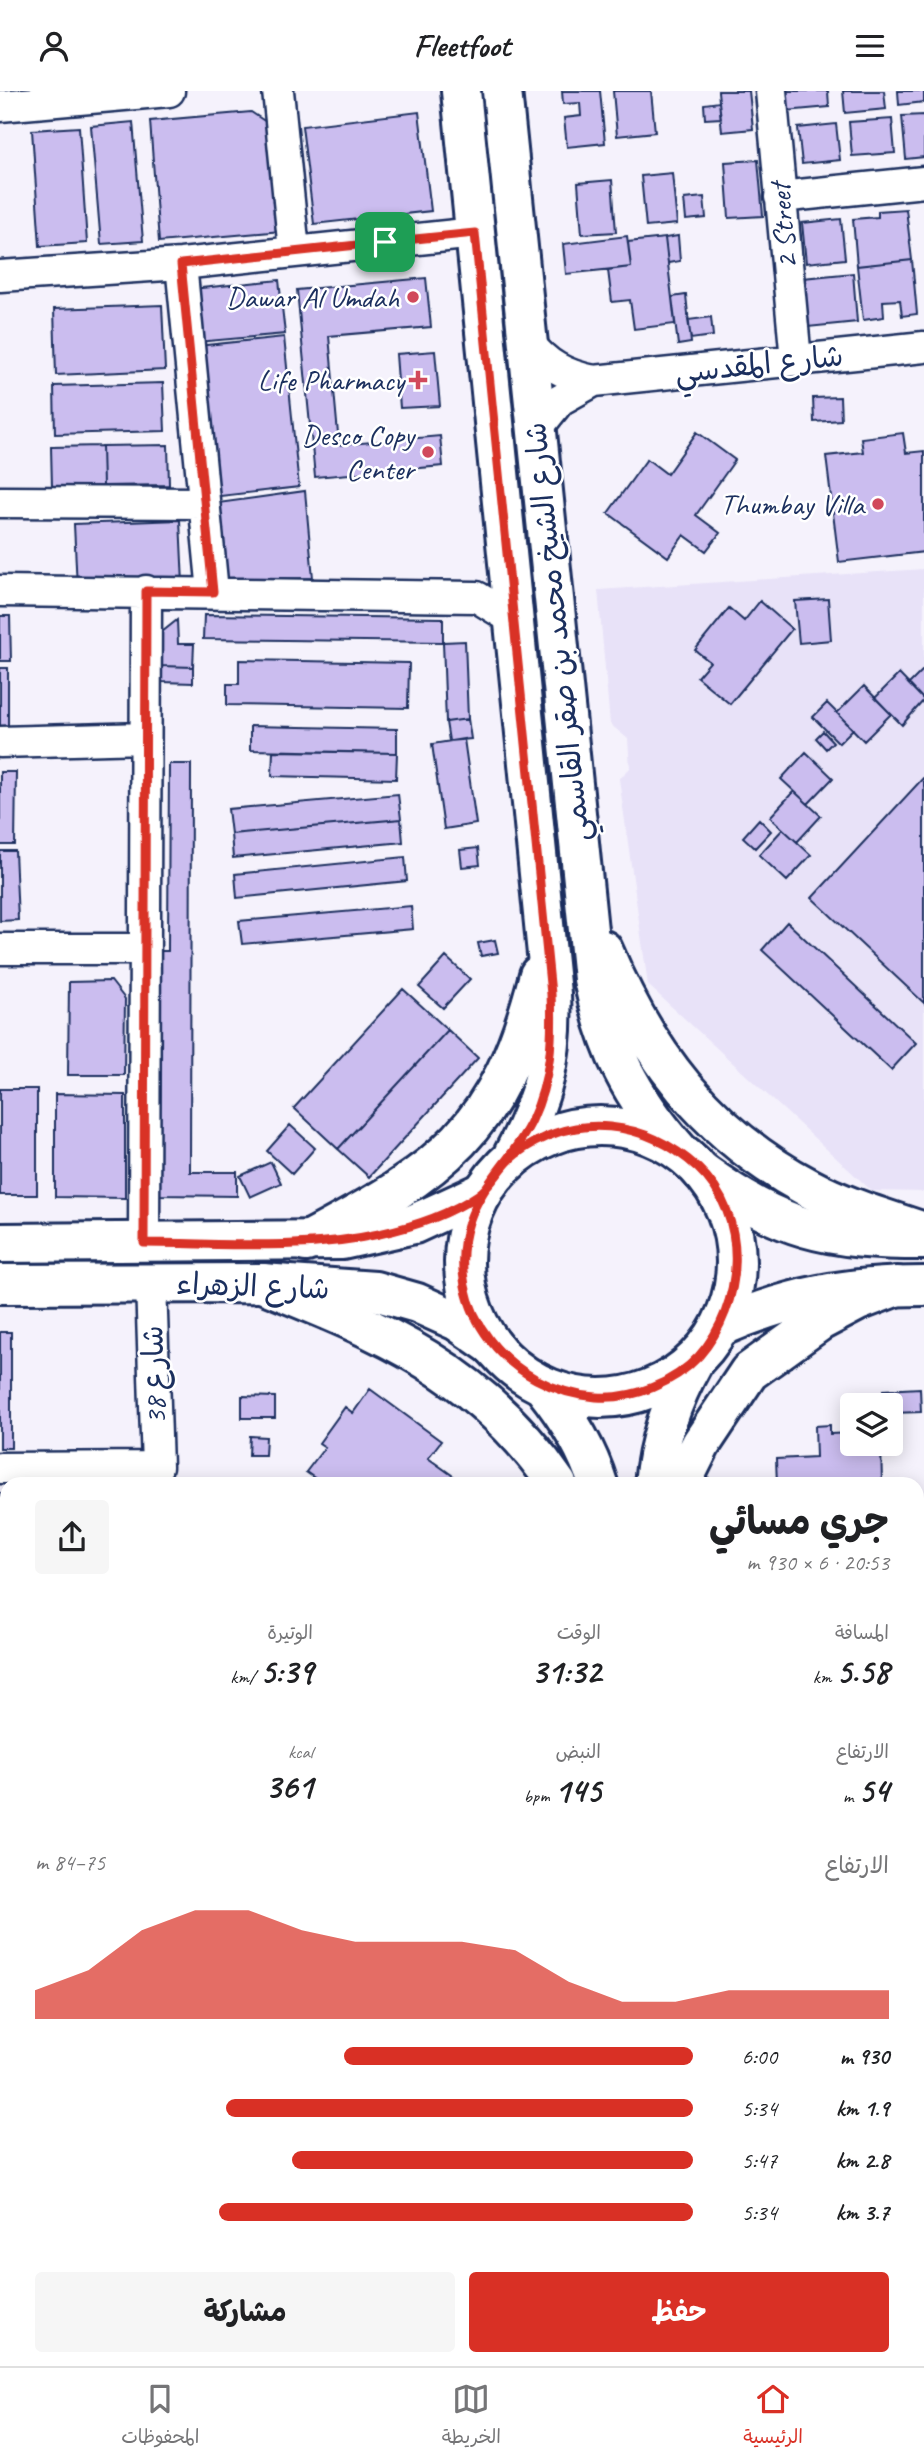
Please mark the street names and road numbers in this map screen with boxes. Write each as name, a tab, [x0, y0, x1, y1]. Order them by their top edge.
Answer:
street label: 2 Street	[760, 177, 806, 271]
street label: شارع المقدسي	[673, 336, 846, 399]
street label: شارع الشيخ محمد بن صقر القاسمي	[516, 420, 605, 844]
street label: شارع الزهراء	[176, 1264, 330, 1310]
street label: شارع 38	[133, 1325, 177, 1425]

